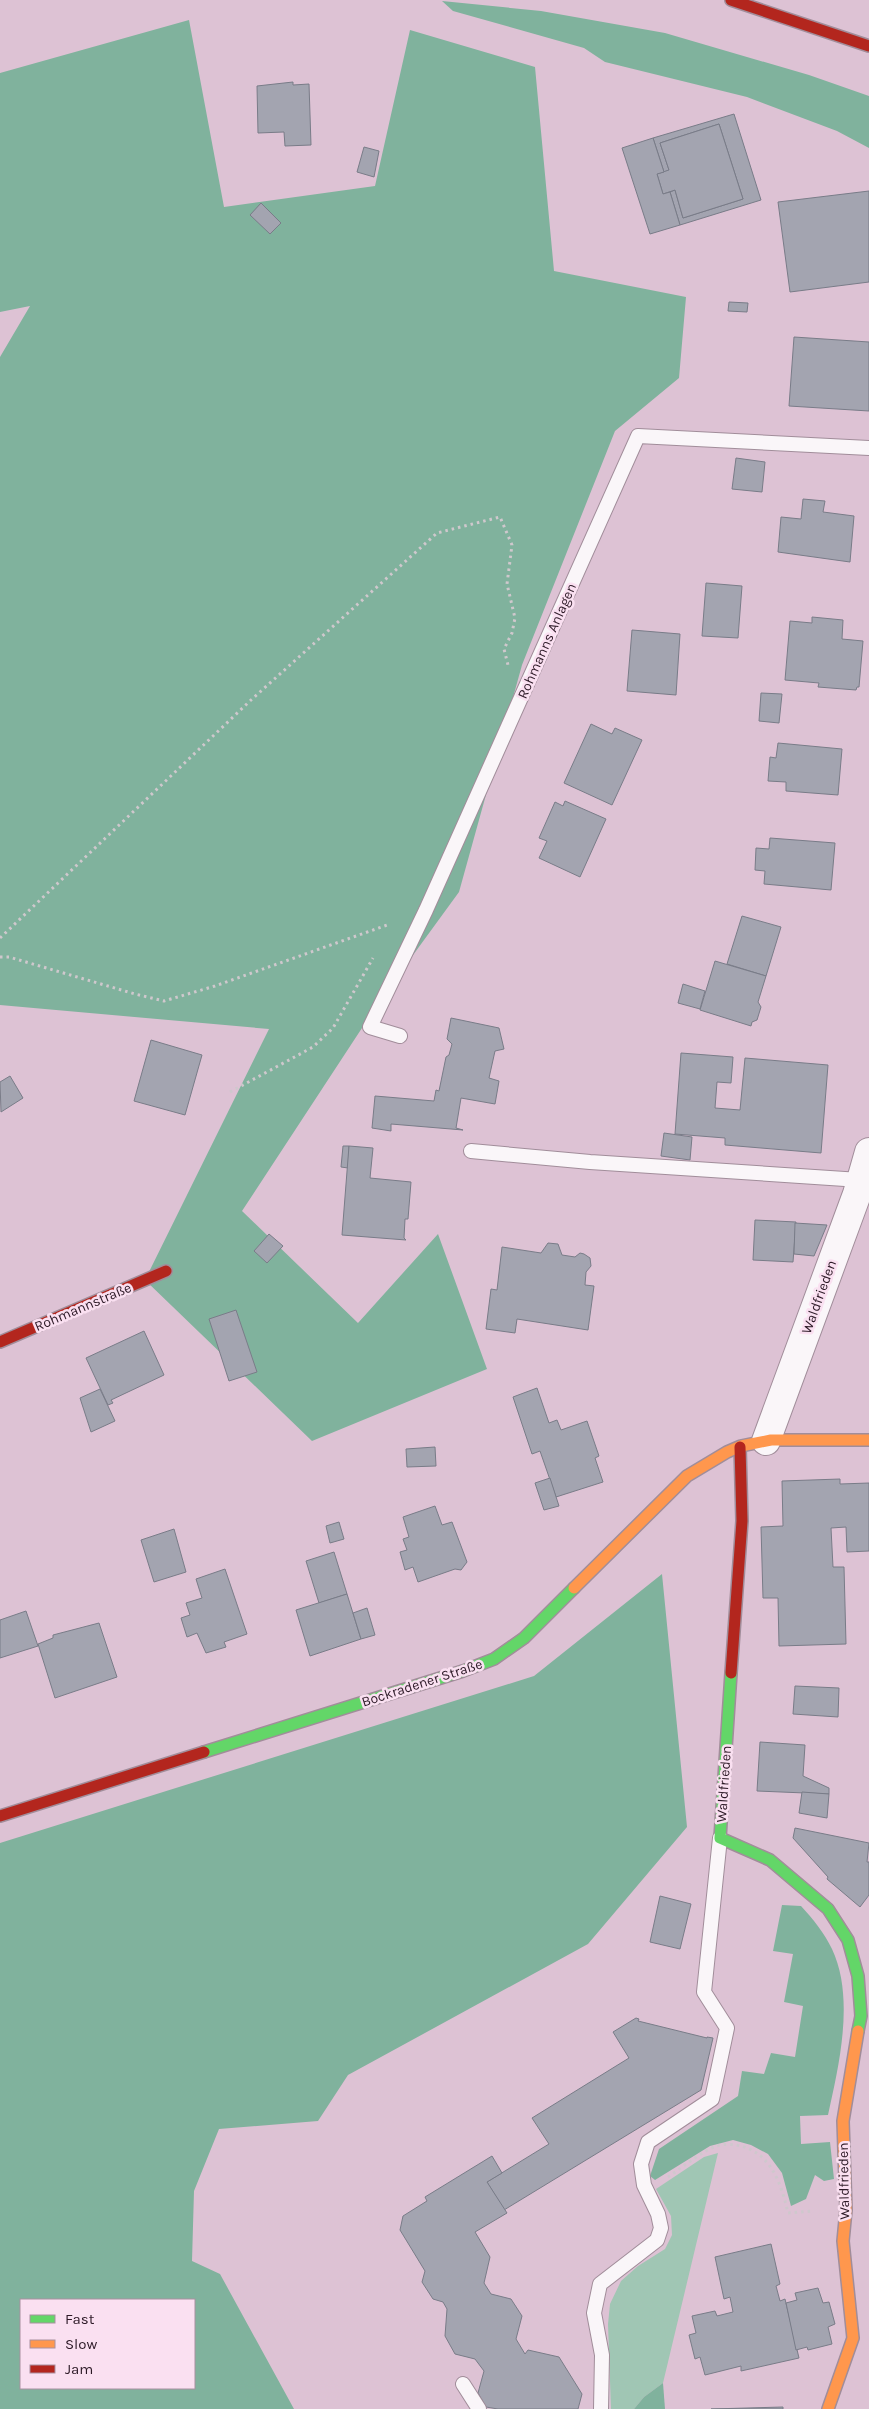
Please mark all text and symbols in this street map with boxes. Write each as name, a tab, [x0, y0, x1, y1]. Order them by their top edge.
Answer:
street label: Rohmanns Anlagen	[514, 581, 580, 701]
street label: Waldfrieden	[798, 1258, 840, 1336]
street label: Rohmannstraße	[32, 1279, 134, 1335]
street label: Bockradener Straße	[359, 1655, 485, 1711]
street label: Waldfrieden	[713, 1745, 735, 1823]
street label: Waldfrieden	[835, 2142, 853, 2220]
legend	[20, 2299, 195, 2389]
text: Fast	[65, 2310, 95, 2328]
text: Slow	[65, 2335, 97, 2353]
text: Jam	[65, 2360, 93, 2378]

